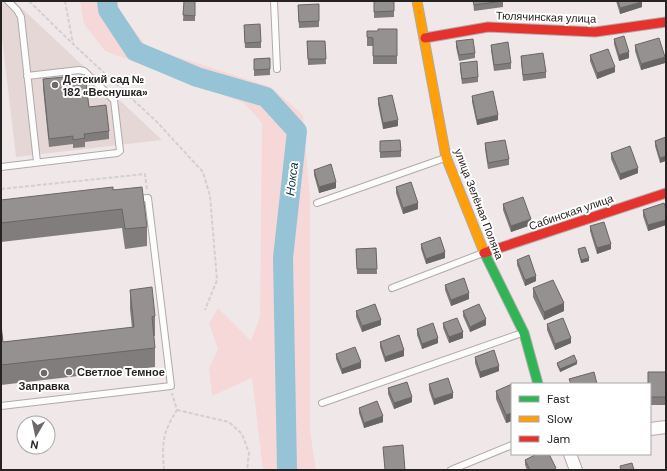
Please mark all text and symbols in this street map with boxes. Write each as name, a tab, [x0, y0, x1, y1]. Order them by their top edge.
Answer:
street label: Тюлячинская улица	[496, 8, 597, 26]
place label: Детский сад № 182 «Веснушка»	[63, 72, 148, 99]
marker: Детский сад № 182 «Веснушка»	[50, 80, 60, 90]
street label: улица Зелёная Поляна	[451, 147, 507, 262]
water label: Нокса	[282, 161, 302, 197]
street label: Сабинская улица	[527, 191, 616, 233]
place label: Светлое Темное	[77, 365, 165, 379]
marker: Светлое Темное	[64, 367, 74, 377]
marker: Заправка	[39, 368, 49, 378]
place label: Заправка	[19, 379, 70, 393]
legend	[511, 383, 651, 455]
text: Fast	[547, 391, 570, 407]
text: Slow	[547, 411, 573, 427]
north arrow	[16, 415, 56, 455]
text: Jam	[547, 431, 570, 447]
text: N	[29, 437, 39, 452]

